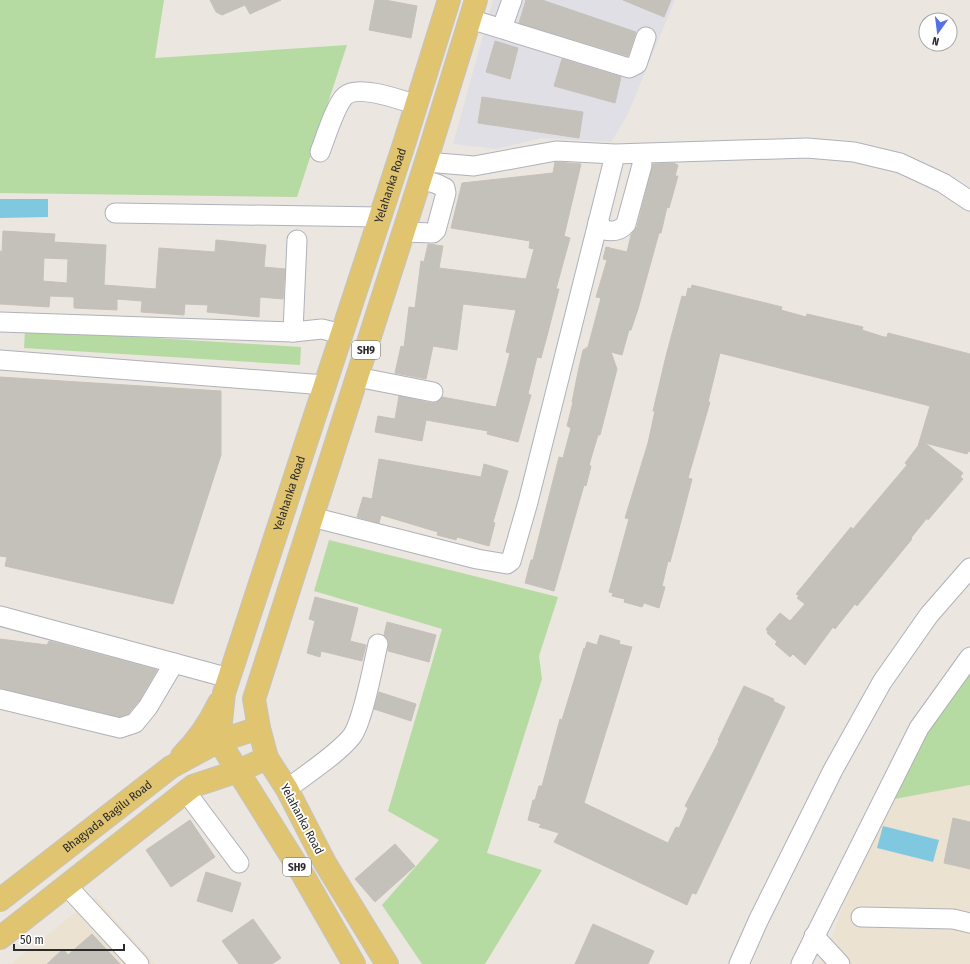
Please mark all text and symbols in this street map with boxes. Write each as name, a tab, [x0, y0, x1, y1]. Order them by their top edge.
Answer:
north arrow	[918, 12, 958, 52]
text: N	[931, 34, 940, 48]
street label: Yelahanka Road	[372, 146, 409, 225]
road number: SH9	[352, 341, 380, 359]
street label: Yelahanka Road	[271, 454, 308, 533]
street label: Bhagyada Bagilu Road	[60, 778, 155, 855]
street label: Yelahanka Road	[278, 781, 326, 857]
road number: SH9	[283, 858, 311, 876]
scale bar	[14, 926, 124, 952]
text: 50 m	[20, 933, 44, 947]

